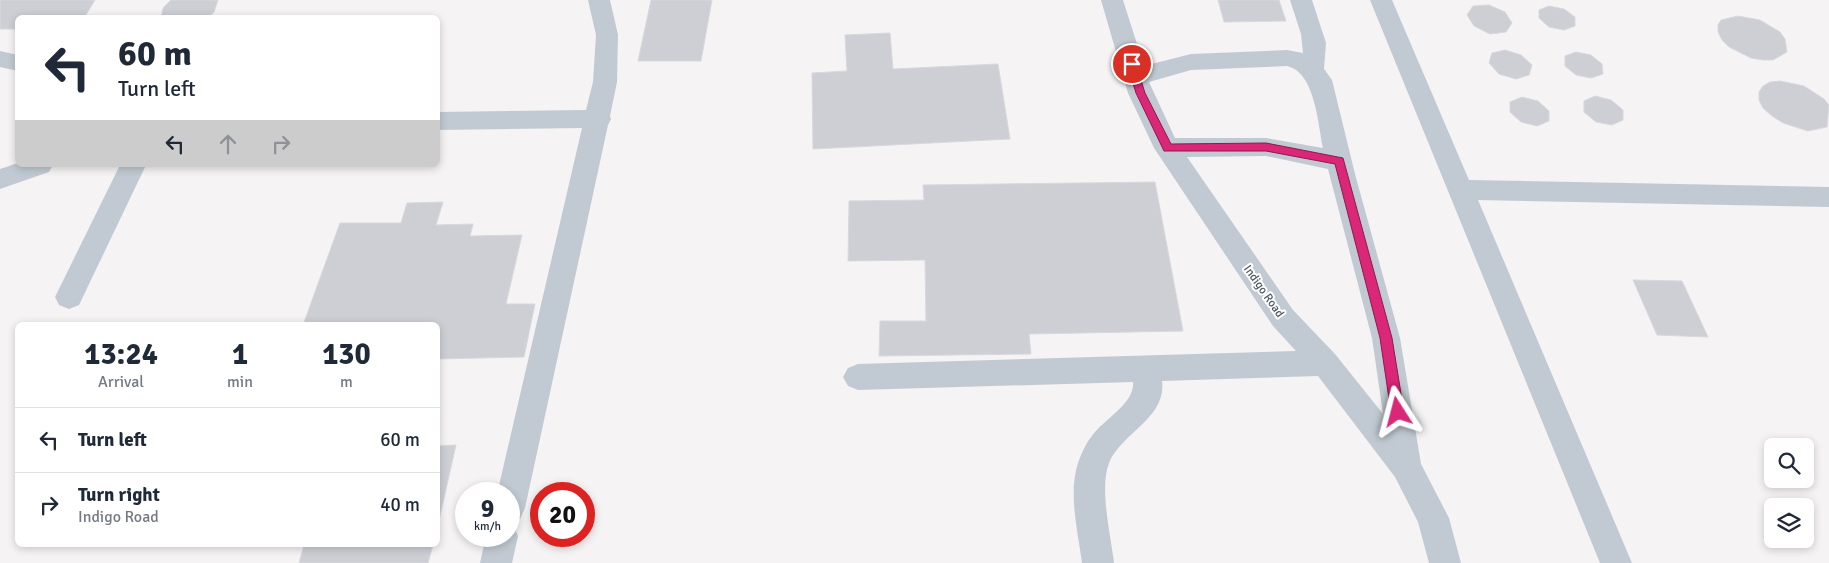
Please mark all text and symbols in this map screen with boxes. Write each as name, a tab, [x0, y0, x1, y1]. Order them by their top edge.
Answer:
text: 60 m	[118, 32, 192, 75]
icon: left	[35, 35, 100, 100]
pin	[1111, 43, 1153, 85]
icon: arrive	[1118, 50, 1146, 78]
text: Turn left	[118, 75, 196, 102]
icon: left	[161, 130, 189, 158]
icon: ahead	[214, 130, 242, 158]
icon: right	[267, 130, 295, 158]
street label: Indigo Road	[1240, 262, 1287, 320]
text: 13:24	[84, 336, 158, 373]
text: 1	[232, 336, 248, 373]
text: 130	[322, 336, 371, 373]
text: Arrival	[98, 372, 144, 392]
text: min	[227, 372, 253, 392]
text: m	[340, 372, 353, 392]
position arrow	[1371, 385, 1423, 437]
icon: left	[35, 426, 63, 454]
text: Turn left	[78, 428, 147, 452]
text: 60 m	[380, 428, 420, 452]
map controls	[1764, 438, 1814, 548]
button: search	[1764, 438, 1814, 488]
speed limit sign: 20	[530, 482, 595, 547]
text: Turn right	[78, 483, 160, 507]
icon: right	[35, 491, 63, 519]
text: 40 m	[380, 493, 420, 517]
text: 9	[481, 493, 494, 524]
button: layers	[1764, 498, 1814, 548]
text: Indigo Road	[78, 507, 159, 527]
text: km/h	[474, 519, 501, 534]

